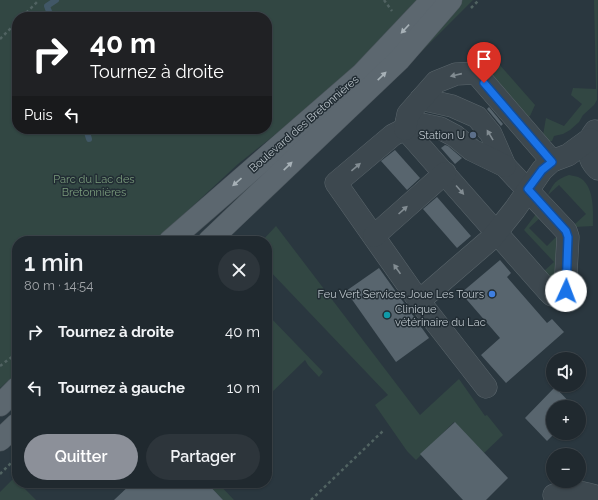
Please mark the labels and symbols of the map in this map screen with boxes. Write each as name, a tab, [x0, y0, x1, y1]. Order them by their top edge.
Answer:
one-way arrow	[401, 24, 410, 34]
pin	[467, 42, 501, 83]
one-way arrow	[377, 71, 387, 81]
street label: Boulevard des Bretonnières	[247, 73, 361, 175]
one-way arrow	[449, 73, 462, 79]
place label: Station U	[419, 129, 465, 142]
one-way arrow	[487, 129, 494, 141]
marker: Station U	[468, 130, 478, 140]
one-way arrow	[283, 161, 293, 171]
one-way arrow	[350, 162, 361, 171]
park label: Parc du Lac des Bretonnières	[53, 173, 135, 199]
one-way arrow	[232, 177, 241, 186]
one-way arrow	[455, 184, 464, 195]
one-way arrow	[398, 205, 408, 215]
one-way arrow	[393, 263, 401, 274]
position arrow	[545, 270, 587, 312]
place label: Feu Vert Services Joue Les Tours	[318, 288, 484, 301]
marker: Feu Vert Services Joue Les Tours	[487, 289, 497, 299]
place label: Clinique vétérinaire du Lac	[395, 303, 486, 329]
marker: Clinique vétérinaire du Lac	[382, 310, 392, 320]

